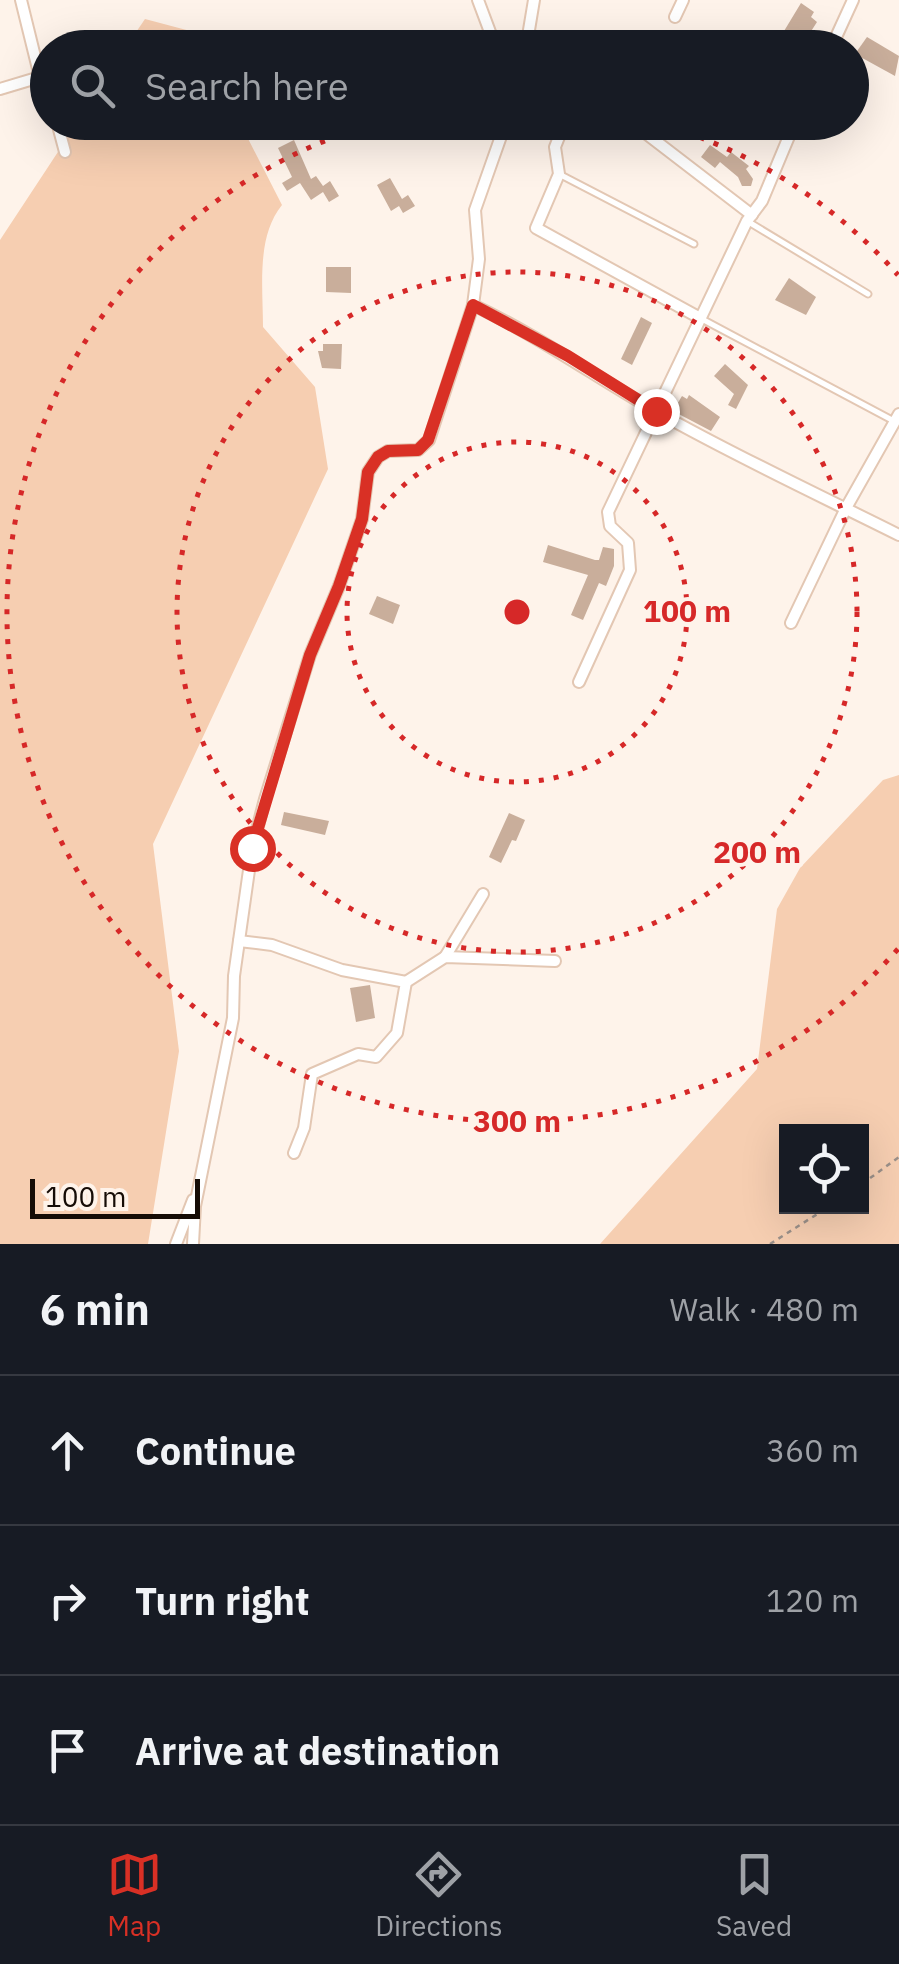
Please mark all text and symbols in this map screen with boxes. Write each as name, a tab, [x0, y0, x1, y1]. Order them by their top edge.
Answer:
search box	[30, 30, 869, 140]
icon: search	[65, 58, 120, 113]
text: Search here	[145, 61, 349, 110]
route end	[634, 389, 680, 435]
text: 100 m	[643, 591, 731, 630]
centre of rings	[499, 594, 535, 630]
route start	[230, 826, 276, 872]
text: 200 m	[713, 832, 801, 871]
text: 300 m	[473, 1101, 561, 1140]
map controls	[779, 1124, 869, 1214]
button: locate	[779, 1124, 869, 1214]
scale bar	[30, 1174, 200, 1218]
text: 100 m	[45, 1178, 126, 1215]
text: 6 min	[40, 1282, 150, 1337]
text: Walk · 480 m	[670, 1288, 859, 1330]
icon: ahead	[40, 1423, 95, 1478]
text: Continue	[135, 1426, 296, 1475]
text: 360 m	[766, 1429, 859, 1471]
icon: right	[40, 1573, 95, 1628]
text: Turn right	[135, 1576, 310, 1625]
text: 120 m	[766, 1579, 859, 1621]
icon: arrive	[40, 1723, 95, 1778]
text: Arrive at destination	[135, 1726, 500, 1775]
tab: Map	[107, 1847, 162, 1944]
tab: Directions	[375, 1847, 503, 1944]
tab: Saved	[716, 1847, 792, 1944]

